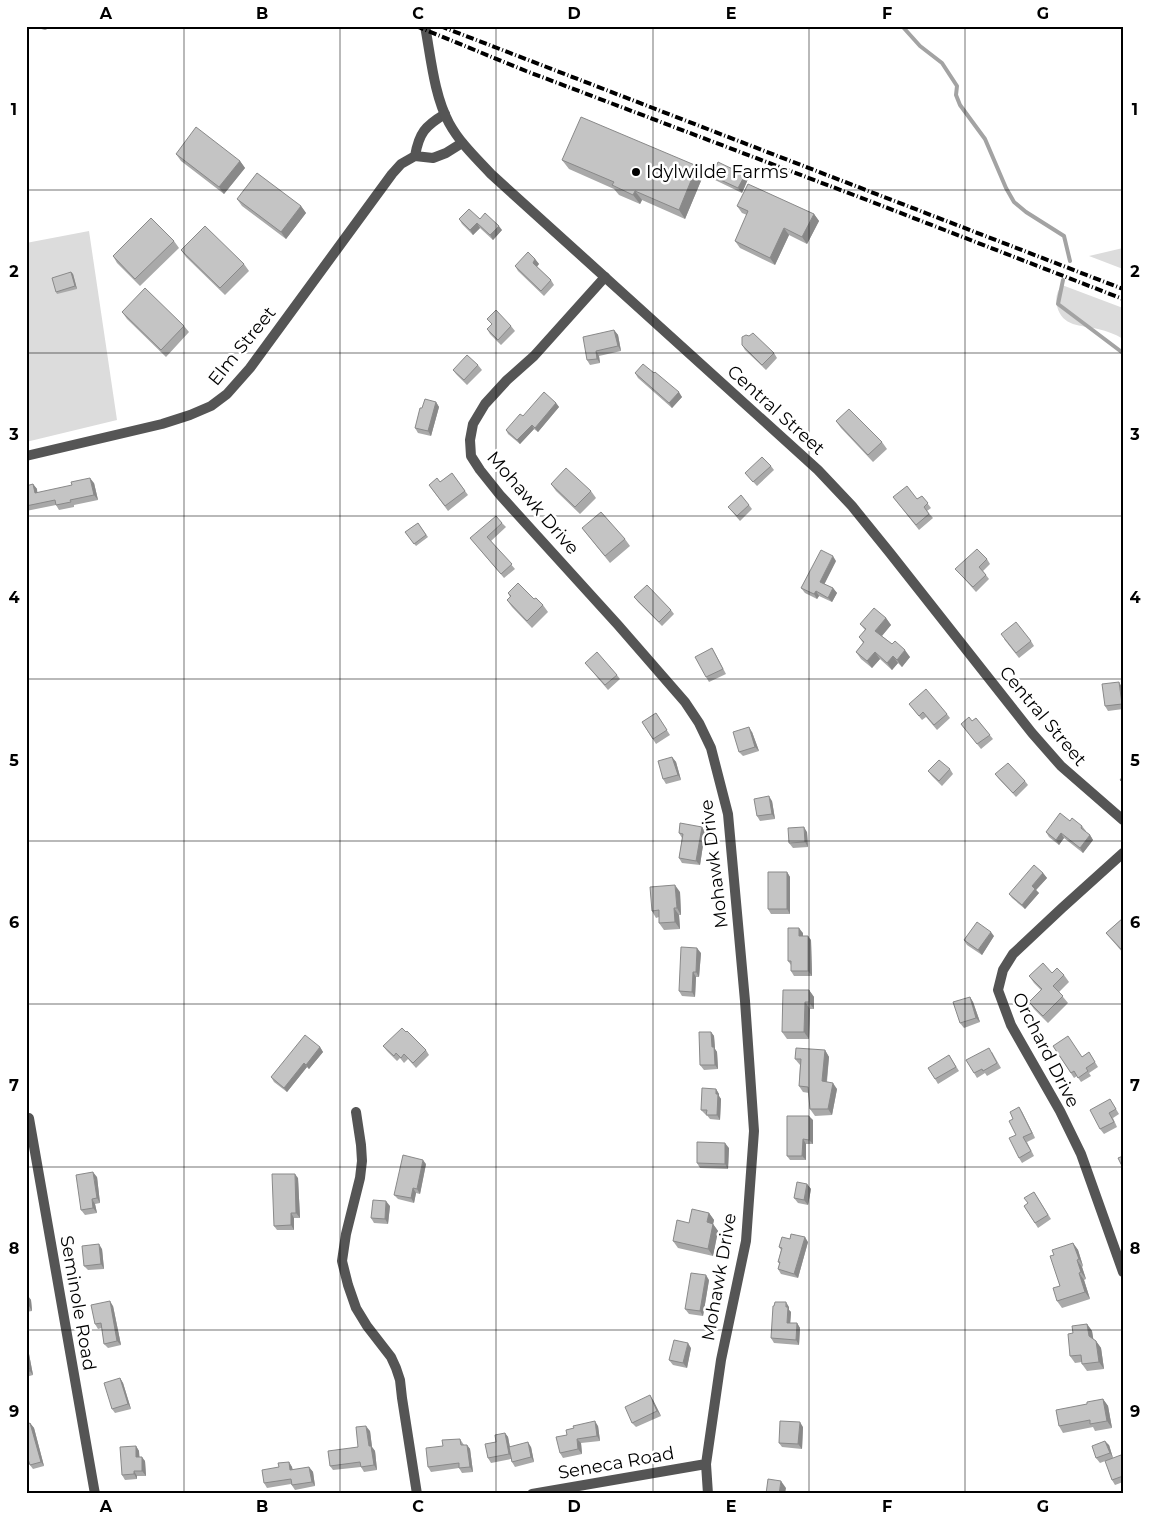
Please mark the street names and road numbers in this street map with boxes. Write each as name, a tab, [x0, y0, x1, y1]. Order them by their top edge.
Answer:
street label: Elm Street	[204, 302, 280, 390]
street label: Central Street	[723, 360, 829, 460]
street label: Mohawk Drive	[482, 447, 584, 559]
street label: Central Street	[995, 662, 1091, 770]
street label: Mohawk Drive	[695, 798, 733, 930]
street label: Orchard Drive	[1008, 989, 1084, 1111]
street label: Mohawk Drive	[697, 1211, 741, 1343]
street label: Seminole Road	[55, 1234, 101, 1372]
street label: Seneca Road	[556, 1442, 676, 1484]

